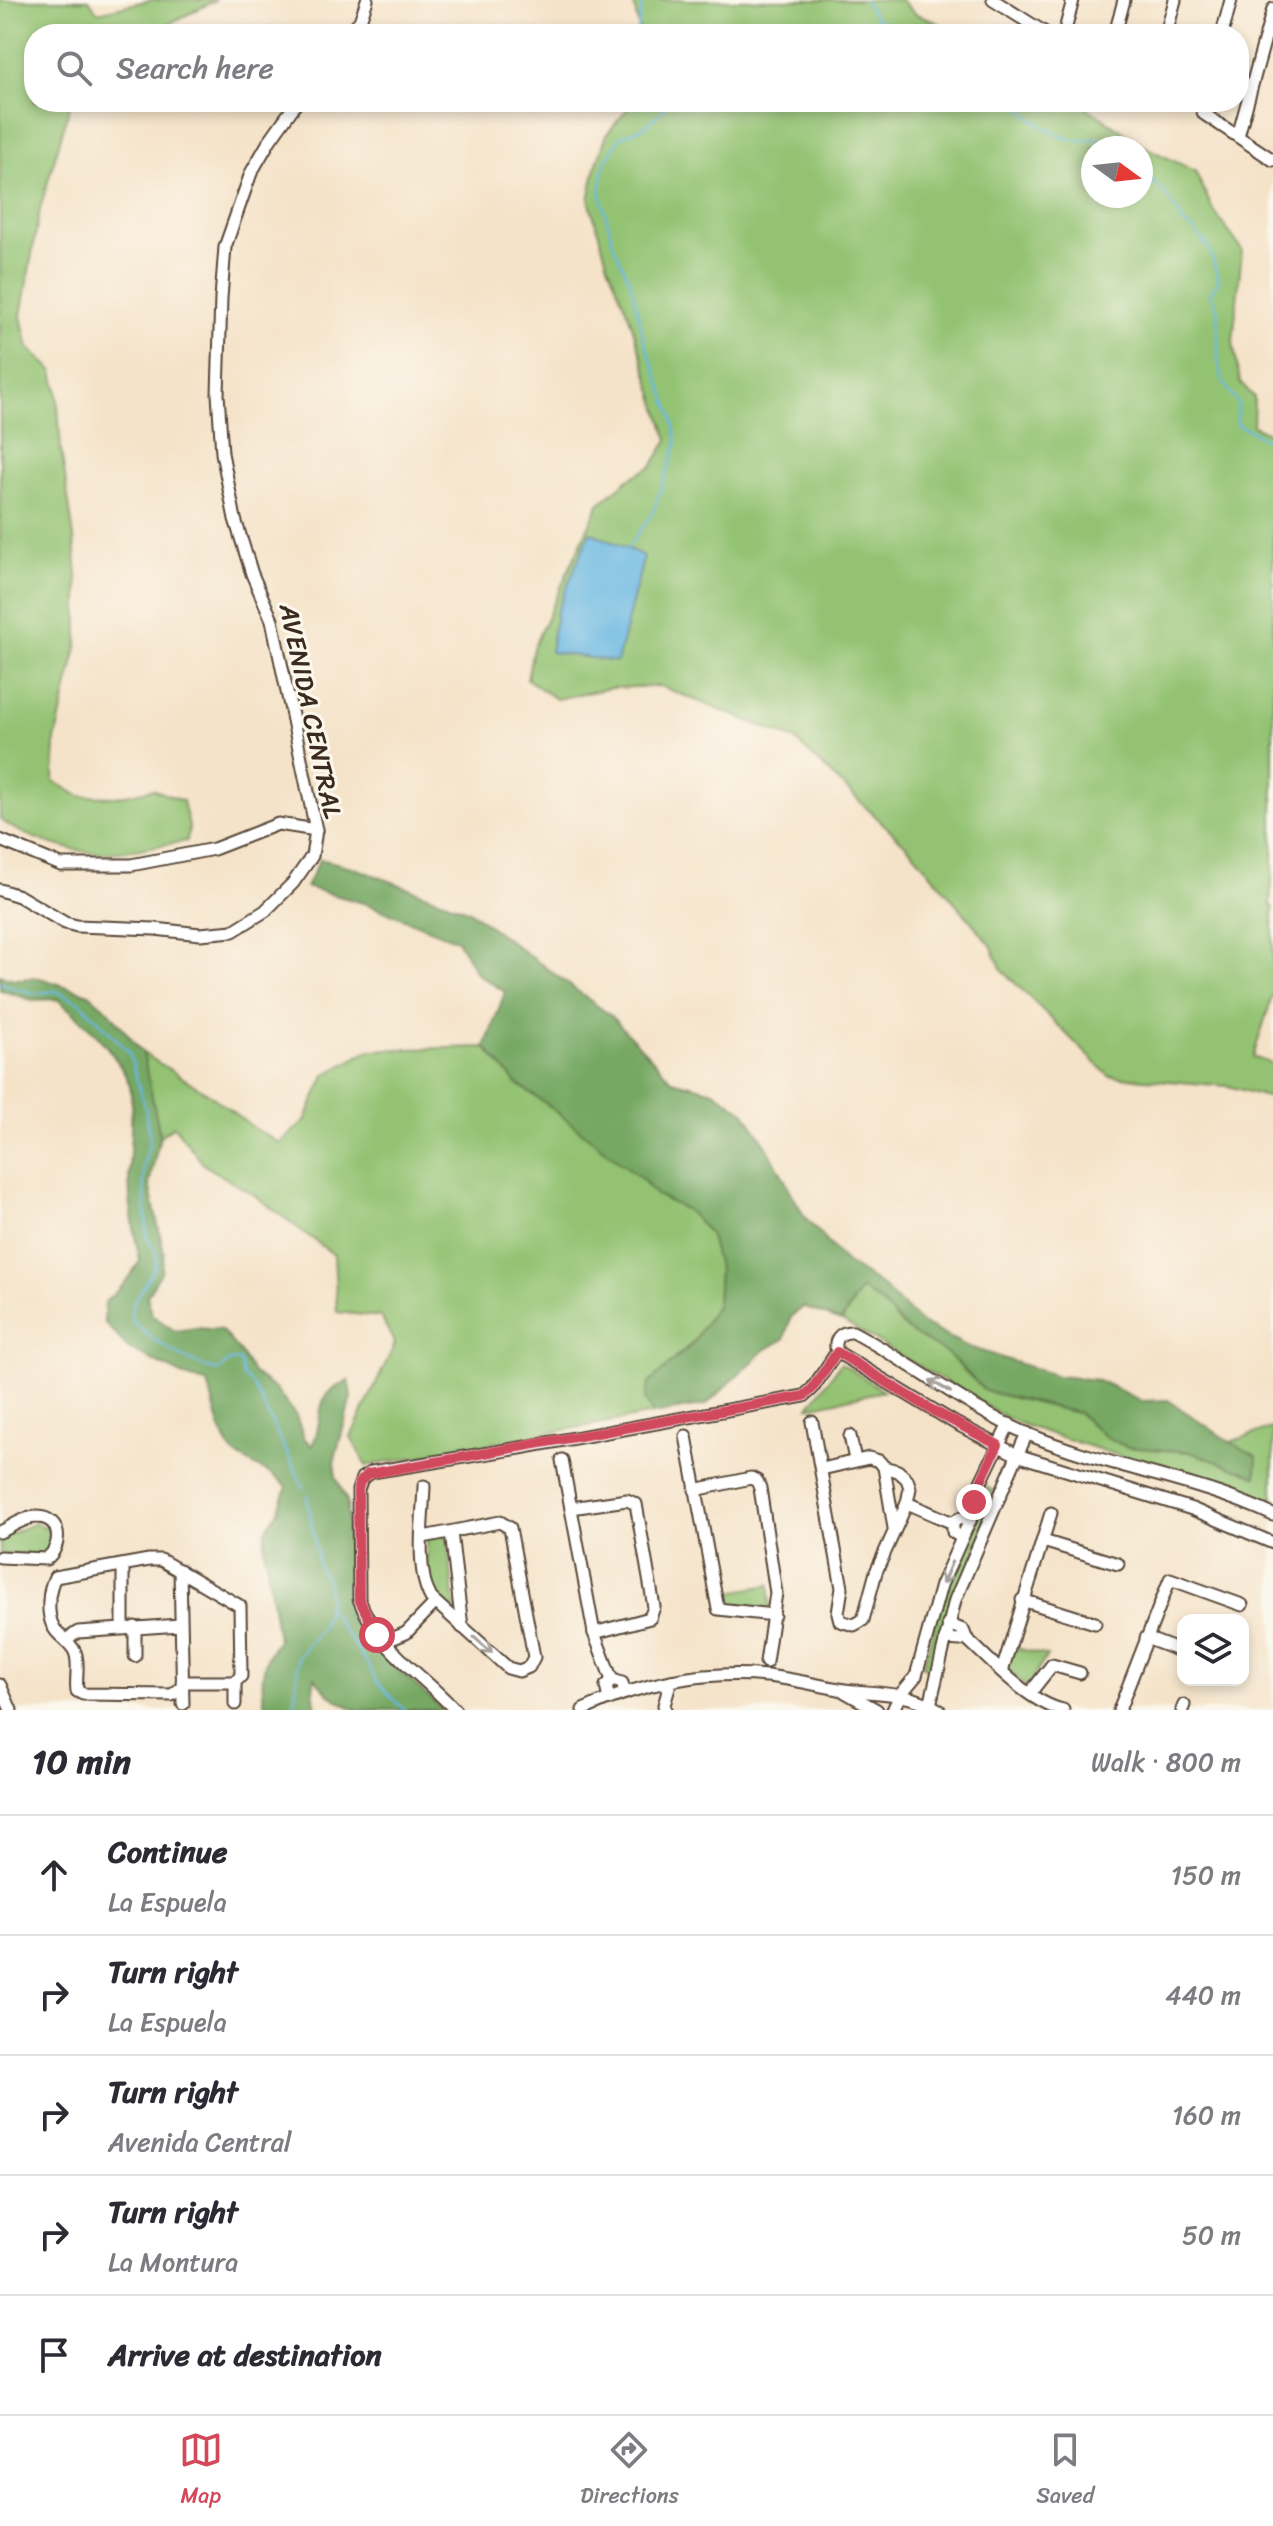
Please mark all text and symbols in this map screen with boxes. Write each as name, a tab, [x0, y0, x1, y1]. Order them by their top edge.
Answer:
search box	[24, 24, 1249, 112]
text: Search here	[116, 41, 274, 95]
icon: search	[52, 46, 96, 90]
north arrow	[1081, 136, 1153, 208]
street label: AVENIDA CENTRAL	[266, 598, 356, 823]
one-way arrow	[929, 1378, 952, 1394]
route end	[956, 1484, 992, 1520]
one-way arrow	[938, 1560, 953, 1585]
map controls	[1177, 1614, 1249, 1686]
button: layers	[1177, 1614, 1249, 1686]
route start	[359, 1617, 395, 1653]
one-way arrow	[472, 1636, 492, 1654]
text: 10 min	[32, 1732, 131, 1792]
text: Walk · 800 m	[1091, 1739, 1241, 1785]
text: Continue	[108, 1825, 227, 1879]
text: 150 m	[1171, 1852, 1241, 1898]
icon: ahead	[32, 1853, 76, 1897]
text: La Espuela	[108, 1879, 227, 1925]
text: Turn right	[108, 1945, 238, 1999]
text: 440 m	[1165, 1972, 1241, 2018]
icon: right	[32, 1973, 76, 2017]
text: La Espuela	[108, 1999, 227, 2045]
text: Turn right	[108, 2065, 238, 2119]
text: 160 m	[1172, 2092, 1241, 2138]
icon: right	[32, 2093, 76, 2137]
text: Avenida Central	[108, 2119, 291, 2165]
text: Turn right	[108, 2185, 238, 2239]
text: 50 m	[1182, 2212, 1241, 2258]
icon: right	[32, 2213, 76, 2257]
text: La Montura	[108, 2239, 238, 2285]
text: Arrive at destination	[108, 2328, 382, 2382]
icon: arrive	[32, 2333, 76, 2377]
tab: Map	[179, 2428, 223, 2515]
tab: Directions	[580, 2428, 679, 2515]
tab: Saved	[1036, 2428, 1094, 2515]

